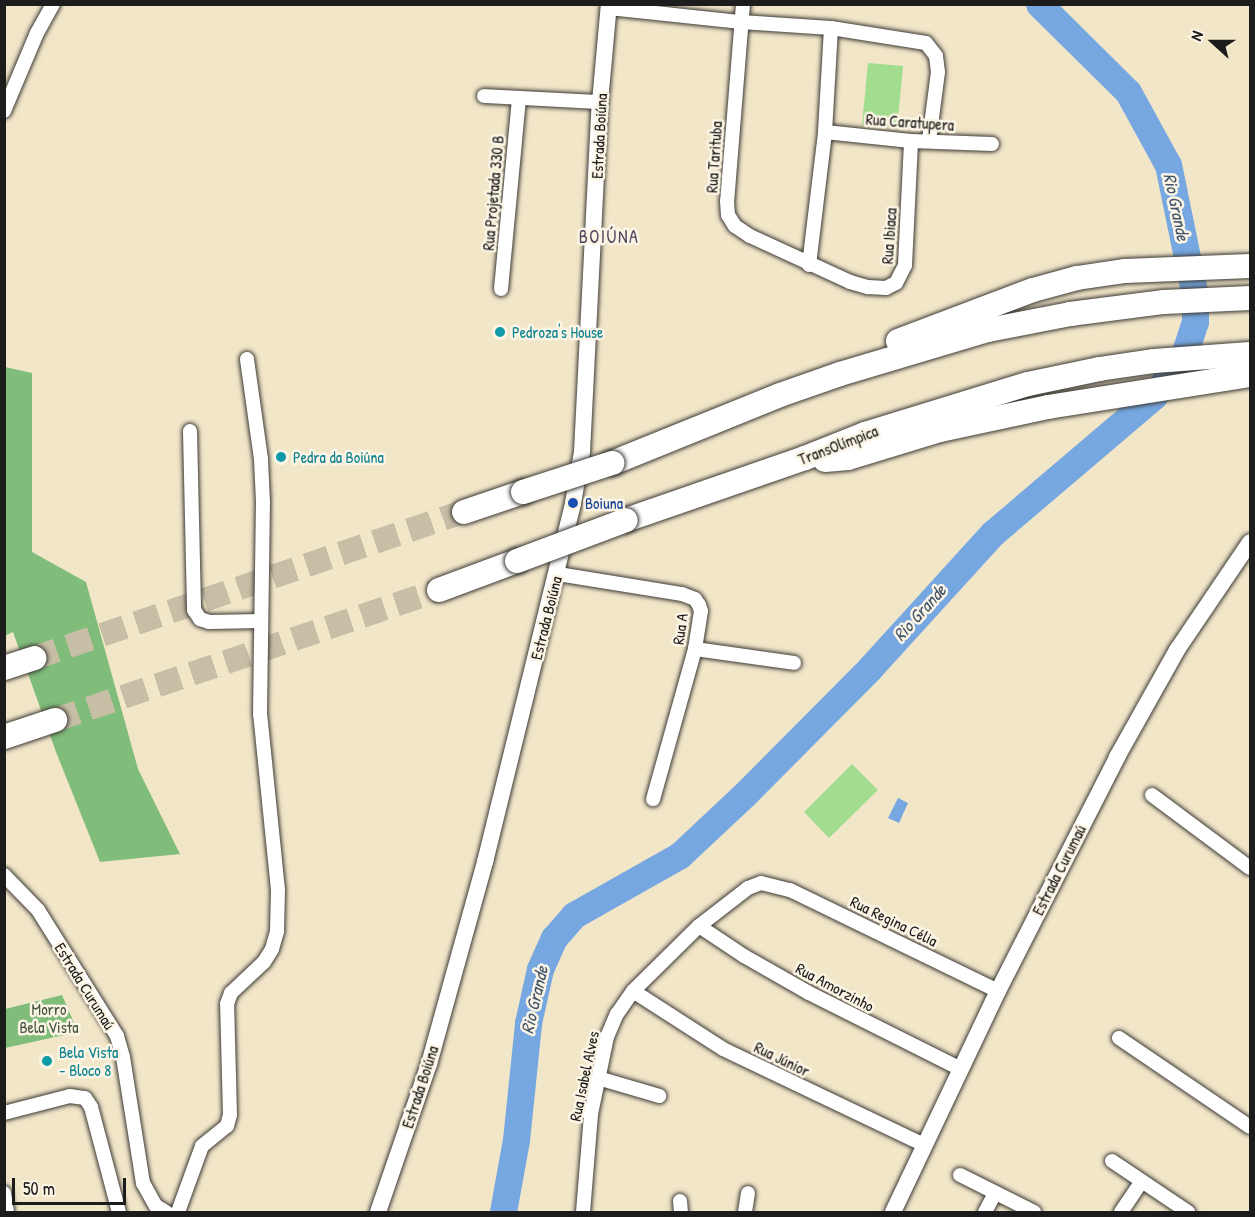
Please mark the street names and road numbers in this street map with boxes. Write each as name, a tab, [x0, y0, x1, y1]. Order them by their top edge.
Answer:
street label: Estrada Boiúna	[587, 93, 611, 179]
street label: Rua Caratupera	[865, 109, 955, 135]
street label: Rua Tarituba	[702, 120, 726, 194]
street label: Rua Projetada 330 B	[478, 135, 508, 251]
street label: Rua Ibiaca	[877, 207, 901, 265]
street label: TransOlímpica	[795, 421, 881, 469]
street label: Estrada Boiúna	[526, 574, 566, 662]
street label: Rua A	[668, 612, 692, 646]
street label: Estrada Curumaú	[1028, 822, 1090, 918]
street label: Rua Regina Célia	[847, 892, 941, 950]
street label: Estrada Curumaú	[51, 939, 119, 1033]
street label: Rua Amorzinho	[793, 958, 877, 1016]
street label: Rua Isabel Alves	[565, 1029, 603, 1123]
street label: Rua Júnior	[751, 1037, 813, 1081]
street label: Estrada Boiúna	[398, 1043, 442, 1131]

